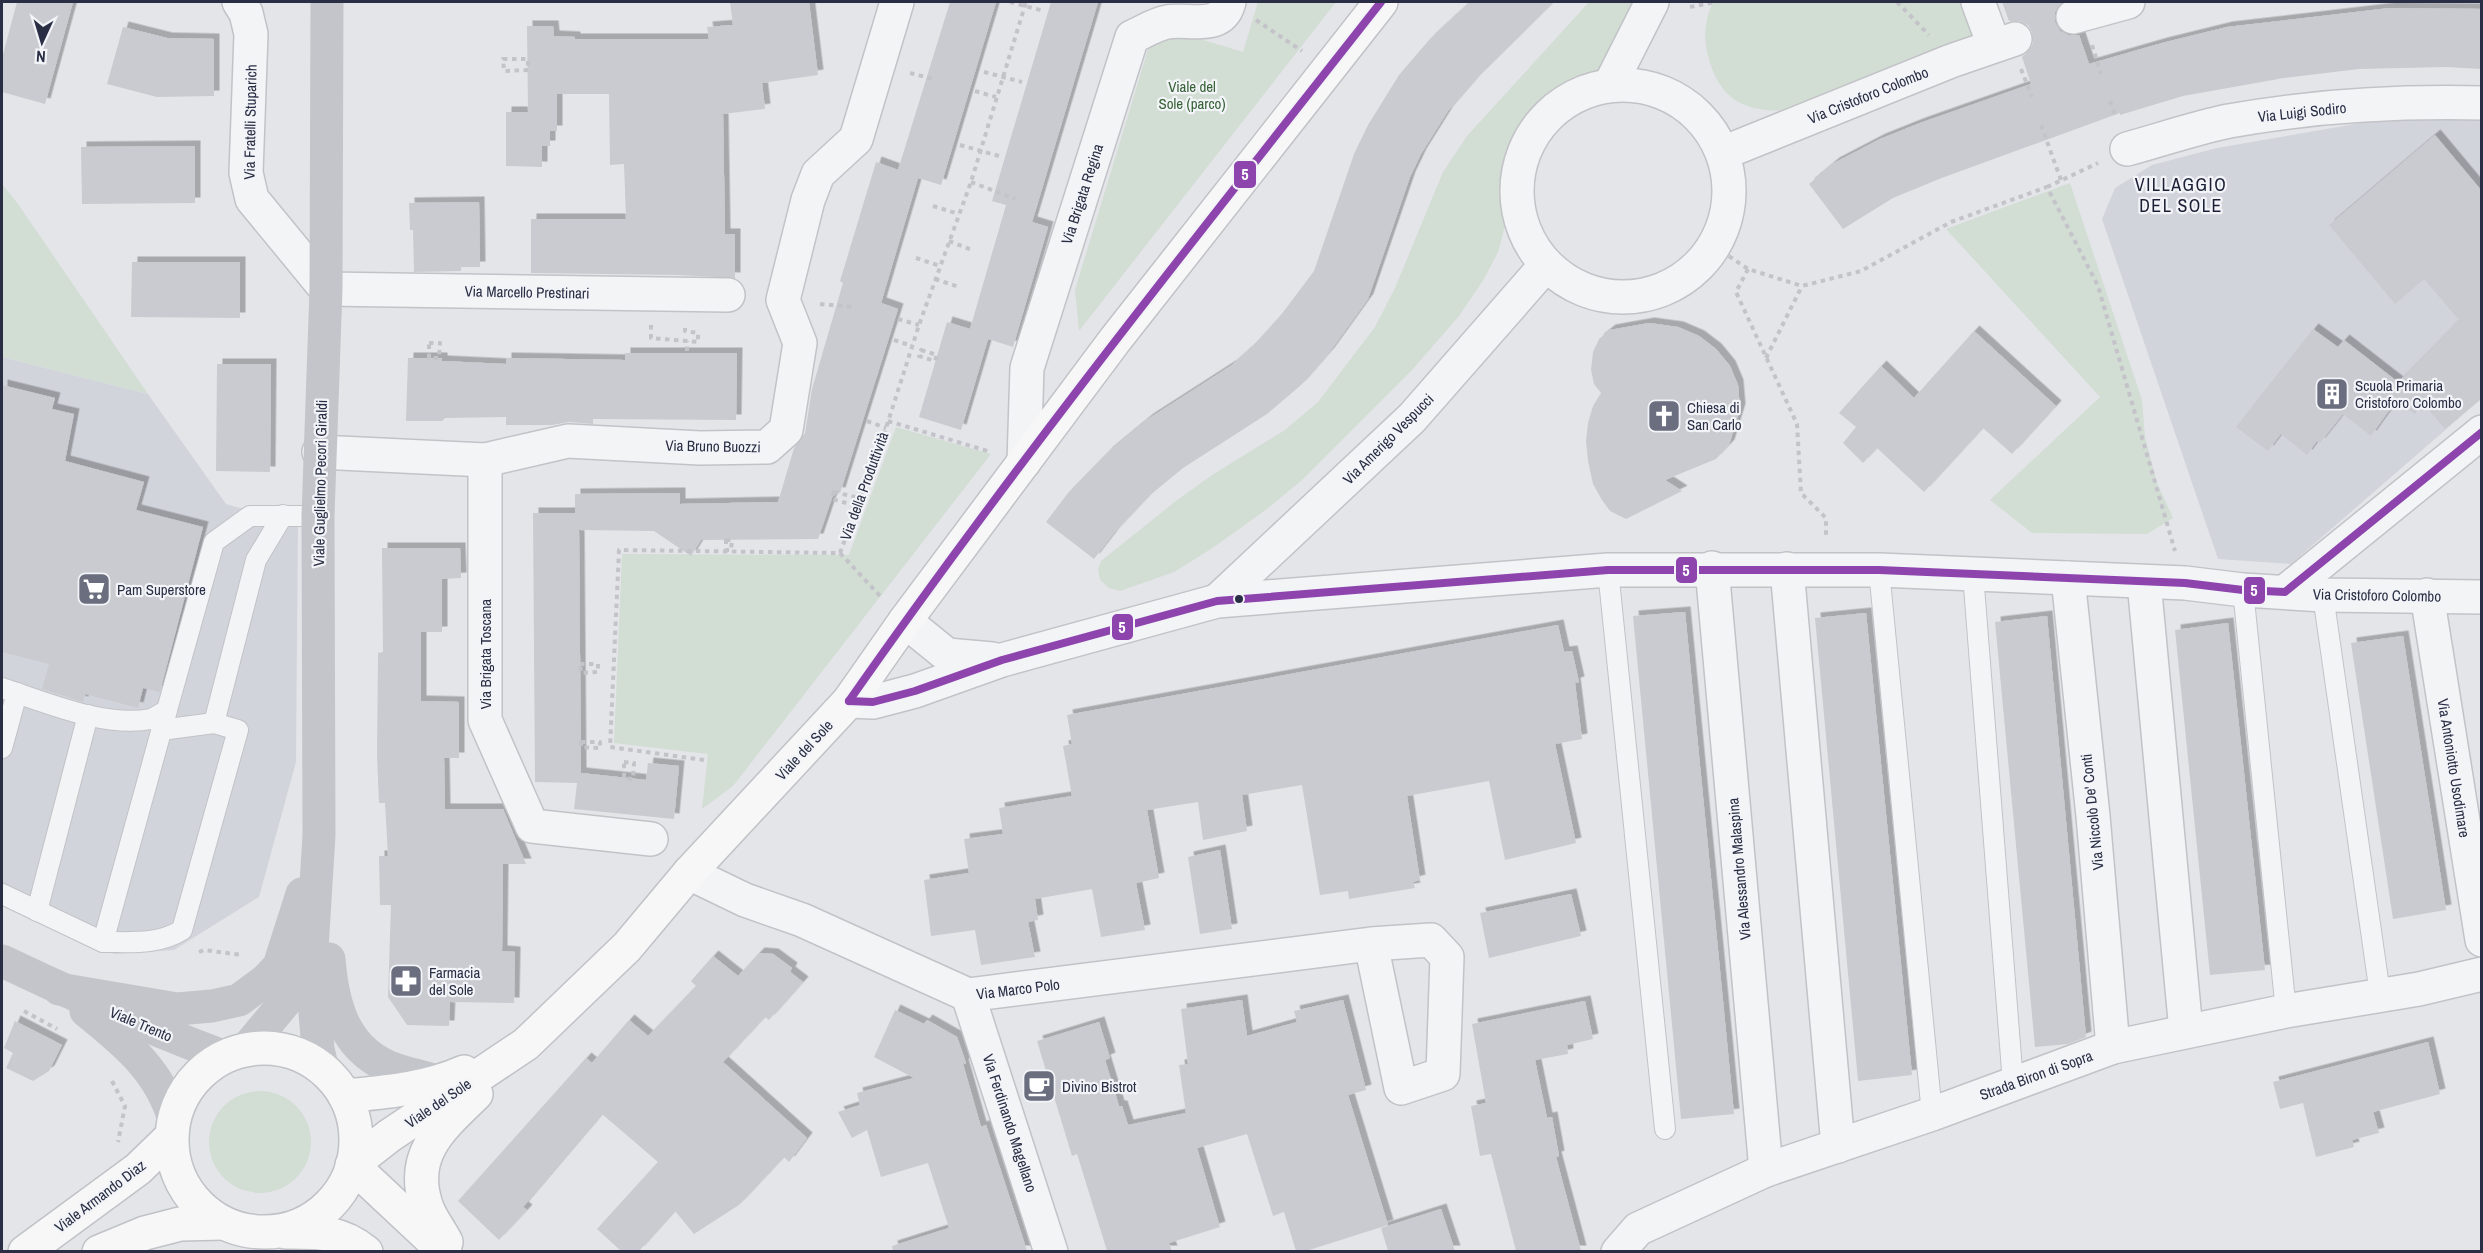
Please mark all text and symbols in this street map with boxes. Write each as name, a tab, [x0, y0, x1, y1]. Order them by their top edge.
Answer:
north arrow	[12, 12, 72, 72]
text: N	[35, 46, 46, 68]
street label: Via Cristoforo Colombo	[1805, 61, 1932, 129]
street label: Via Fratelli Stuparich	[238, 64, 262, 180]
park label: Viale del Sole (parco)	[1159, 76, 1226, 114]
street label: Via Luigi Sodiro	[2257, 97, 2347, 127]
street label: Via Brigata Regina	[1056, 141, 1108, 247]
line badge: 5	[1233, 160, 1257, 189]
text: 5	[1241, 163, 1249, 185]
district label: VILLAGGIO DEL SOLE	[2135, 172, 2227, 218]
street label: Via Marcello Prestinari	[464, 280, 590, 304]
place label: Scuola Primaria Cristoforo Colombo	[2355, 375, 2462, 413]
building icon: Scuola Primaria Cristoforo Colombo	[2314, 376, 2350, 412]
street label: Via Amerigo Vespucci	[1338, 389, 1438, 489]
place label: Chiesa di San Carlo	[1687, 397, 1742, 435]
church icon: Chiesa di San Carlo	[1646, 398, 1682, 434]
street label: Viale Guglielmo Pecori Giraldi	[308, 400, 332, 566]
street label: Via della Produttività	[835, 429, 893, 543]
street label: Via Bruno Buozzi	[665, 435, 761, 457]
line badge: 5	[1675, 556, 1698, 584]
text: 5	[1682, 559, 1690, 581]
supermarket icon: Pam Superstore	[76, 571, 112, 607]
line badge: 5	[2243, 576, 2266, 605]
place label: Pam Superstore	[117, 579, 206, 600]
text: 5	[2250, 579, 2258, 601]
street label: Via Cristoforo Colombo	[2313, 583, 2441, 607]
unlabelled marker	[1233, 593, 1245, 605]
street label: Via Brigata Toscana	[475, 599, 496, 709]
line badge: 5	[1111, 613, 1134, 641]
text: 5	[1118, 616, 1126, 638]
street label: Via Antoniotto Usodimare	[2433, 697, 2475, 839]
street label: Viale del Sole	[771, 715, 838, 785]
street label: Via Niccolò De' Conti	[2075, 753, 2109, 871]
street label: Via Alessandro Malaspina	[1722, 797, 1756, 941]
place label: Farmacia del Sole	[429, 962, 481, 1000]
pharmacy icon: Farmacia del Sole	[388, 963, 424, 999]
street label: Via Marco Polo	[975, 973, 1061, 1005]
street label: Viale Trento	[106, 1001, 176, 1047]
street label: Strada Biron di Sopra	[1977, 1045, 2096, 1105]
street label: Via Ferdinando Magellano	[978, 1051, 1042, 1195]
cafe icon: Divino Bistrot	[1021, 1068, 1057, 1104]
street label: Viale del Sole	[401, 1073, 475, 1133]
place label: Divino Bistrot	[1062, 1076, 1137, 1097]
street label: Viale Armando Diaz	[50, 1155, 150, 1237]

